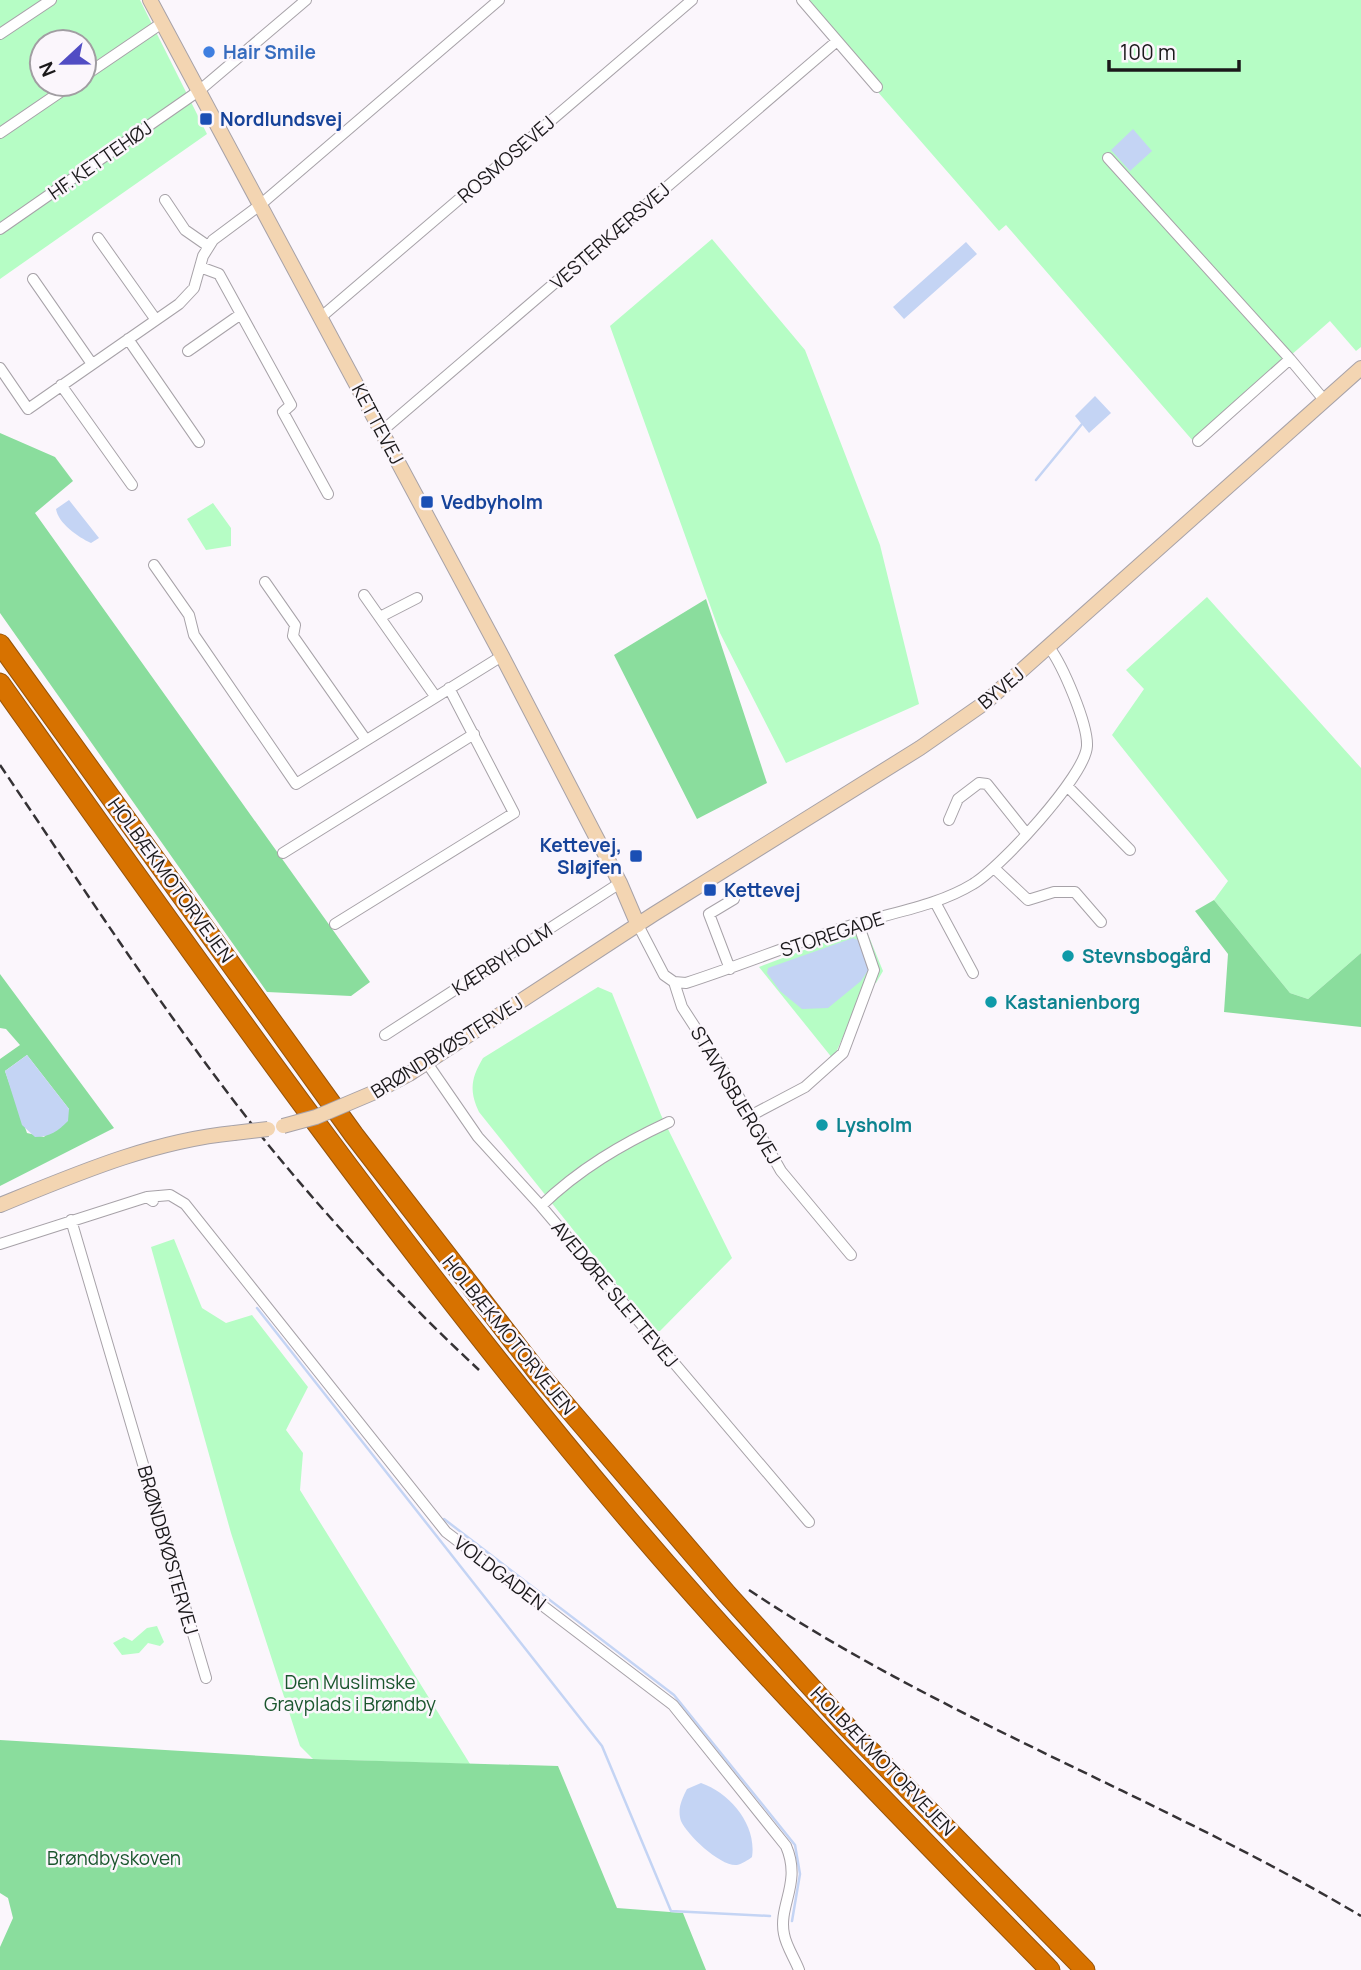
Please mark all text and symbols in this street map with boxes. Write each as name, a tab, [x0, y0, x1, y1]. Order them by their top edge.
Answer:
north arrow	[28, 28, 98, 98]
scale bar	[1109, 28, 1238, 72]
text: 100 m	[1120, 38, 1176, 66]
place label: Hair Smile	[223, 39, 316, 65]
marker: Hair Smile	[201, 44, 217, 60]
text: N	[33, 58, 62, 81]
place label: Nordlundsvej	[220, 106, 342, 132]
street label: ROSMOSEVEJ	[452, 110, 560, 208]
marker: Nordlundsvej	[198, 111, 214, 127]
street label: HF. KETTEHØJ	[43, 115, 157, 205]
street label: VESTERKÆRSVEJ	[545, 177, 675, 295]
street label: KETTEVEJ	[346, 379, 410, 469]
place label: Vedbyholm	[441, 489, 543, 515]
marker: Vedbyholm	[419, 494, 435, 510]
street label: BYVEJ	[972, 661, 1030, 715]
street label: HOLBÆKMOTORVEJEN	[102, 792, 240, 968]
place label: Kettevej, Sløjfen	[540, 832, 622, 880]
marker: Kettevej, Sløjfen	[628, 848, 644, 864]
place label: Kettevej	[724, 877, 800, 903]
marker: Kettevej	[702, 882, 718, 898]
street label: STOREGADE	[777, 905, 887, 963]
street label: KÆRBYHOLM	[447, 917, 557, 1001]
place label: Stevnsbogård	[1082, 943, 1211, 969]
marker: Stevnsbogård	[1060, 948, 1076, 964]
place label: Kastanienborg	[1005, 989, 1140, 1015]
street label: BRØNDBYØSTERVEJ	[366, 990, 528, 1104]
marker: Kastanienborg	[983, 994, 999, 1010]
street label: STAVNSBJERGVEJ	[684, 1021, 788, 1169]
place label: Lysholm	[836, 1112, 912, 1138]
marker: Lysholm	[814, 1117, 830, 1133]
street label: AVEDØRE SLETTEVEJ	[546, 1215, 684, 1373]
street label: HOLBÆKMOTORVEJEN	[437, 1250, 581, 1420]
street label: BRØNDBYØSTERVEJ	[131, 1462, 205, 1638]
street label: VOLDGADEN	[449, 1530, 551, 1616]
park label: Den Muslimske Gravplads i Brøndby	[264, 1669, 436, 1717]
street label: HOLBÆKMOTORVEJEN	[805, 1681, 961, 1841]
park label: Brøndbyskoven	[47, 1845, 181, 1871]

